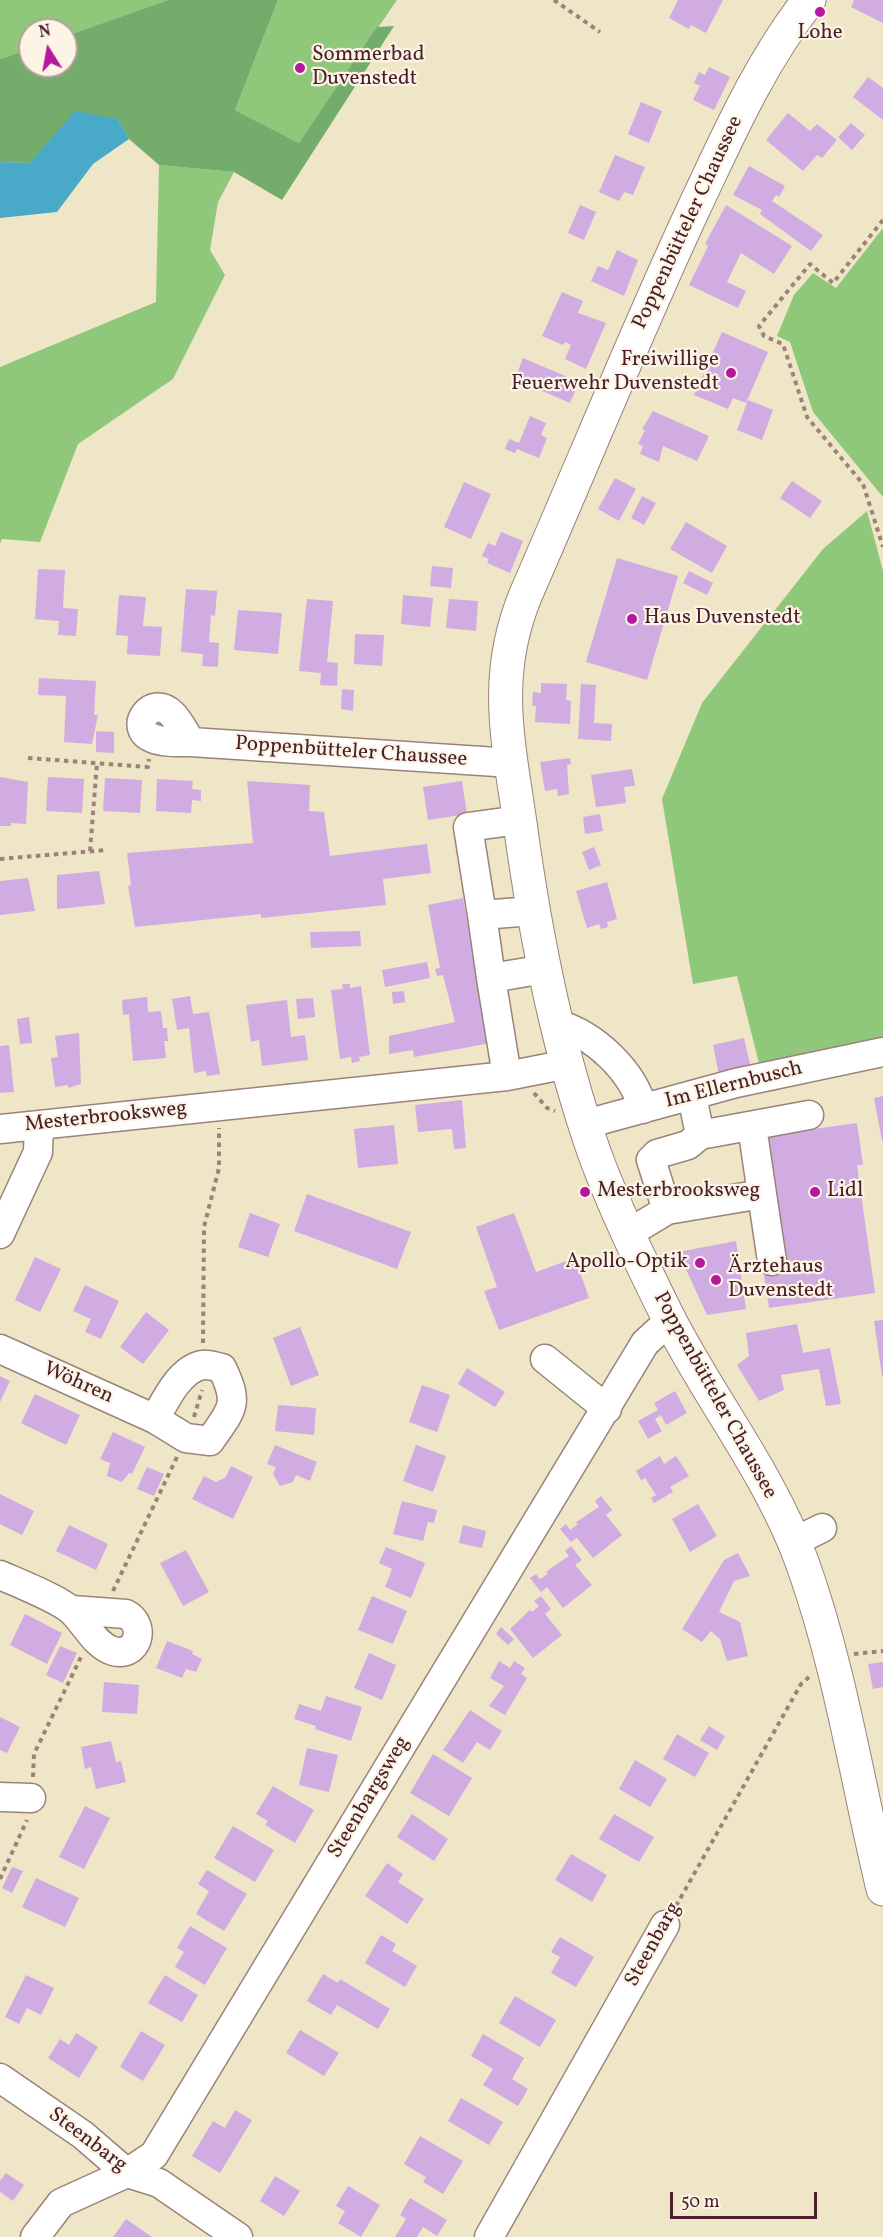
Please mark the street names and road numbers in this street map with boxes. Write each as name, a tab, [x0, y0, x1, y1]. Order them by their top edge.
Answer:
street label: Poppenbütteler Chaussee	[628, 112, 750, 334]
street label: Poppenbütteler Chaussee	[234, 732, 468, 774]
street label: Im Ellernbusch	[663, 1057, 805, 1115]
street label: Mesterbrooksweg	[24, 1097, 188, 1139]
street label: Poppenbütteler Chaussee	[647, 1288, 781, 1504]
street label: Wöhren	[39, 1357, 117, 1411]
street label: Steenbargsweg	[324, 1732, 416, 1864]
street label: Steenbarg	[621, 1898, 687, 1992]
street label: Steenbarg	[42, 2103, 132, 2179]

